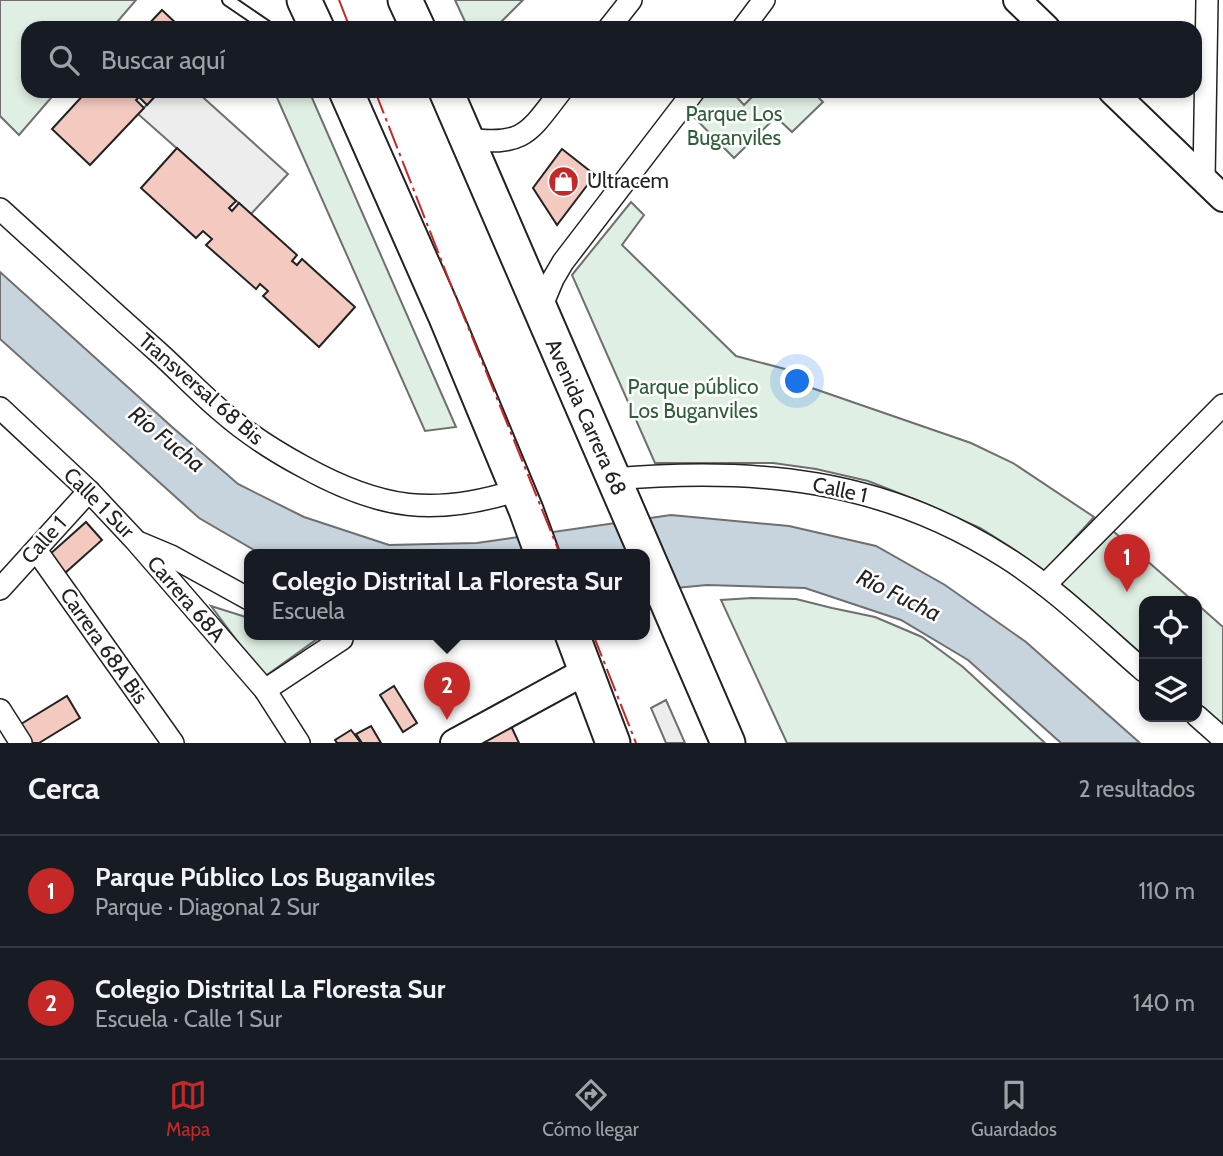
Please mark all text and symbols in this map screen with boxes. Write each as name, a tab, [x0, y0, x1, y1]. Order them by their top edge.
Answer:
search box	[21, 21, 1202, 98]
icon: search	[45, 41, 83, 79]
text: Buscar aquí	[101, 44, 225, 76]
park label: Parque Los Buganviles	[686, 101, 783, 150]
shop icon: Ultracem	[547, 164, 581, 198]
place label: Ultracem	[587, 168, 669, 193]
street label: Transversal 68 Bis	[134, 328, 269, 450]
street label: Avenida Carrera 68	[541, 335, 632, 499]
your location	[780, 364, 814, 398]
park label: Parque público Los Buganviles	[627, 374, 759, 423]
water label: Río Fucha	[123, 400, 211, 478]
street label: Calle 1 Sur	[59, 462, 140, 543]
street label: Calle 1	[811, 472, 870, 507]
street label: Calle 1	[16, 511, 71, 569]
pin: 1	[1104, 534, 1150, 592]
popup	[244, 549, 650, 640]
street label: Carrera 68A	[142, 551, 231, 647]
water label: Río Fucha	[852, 563, 946, 627]
text: Colegio Distrital La Floresta Sur	[272, 565, 622, 597]
street label: Carrera 68A Bis	[55, 583, 154, 709]
map controls	[1139, 596, 1202, 722]
button: locate	[1139, 596, 1202, 659]
text: Escuela	[272, 597, 345, 625]
button: layers	[1139, 659, 1202, 722]
pin: 2	[424, 662, 470, 720]
text: Cerca	[28, 770, 100, 807]
text: 2 resultados	[1078, 775, 1195, 803]
text: Parque Público Los Buganviles	[95, 861, 435, 893]
text: 1	[47, 877, 55, 905]
text: 110 m	[1139, 877, 1195, 905]
text: Parque · Diagonal 2 Sur	[95, 893, 319, 921]
text: Colegio Distrital La Floresta Sur	[95, 973, 445, 1005]
text: 2	[45, 989, 57, 1017]
text: 140 m	[1133, 989, 1195, 1017]
text: Escuela · Calle 1 Sur	[95, 1005, 282, 1033]
tab: Mapa	[166, 1076, 210, 1141]
tab: Cómo llegar	[542, 1076, 639, 1141]
tab: Guardados	[971, 1076, 1057, 1141]

